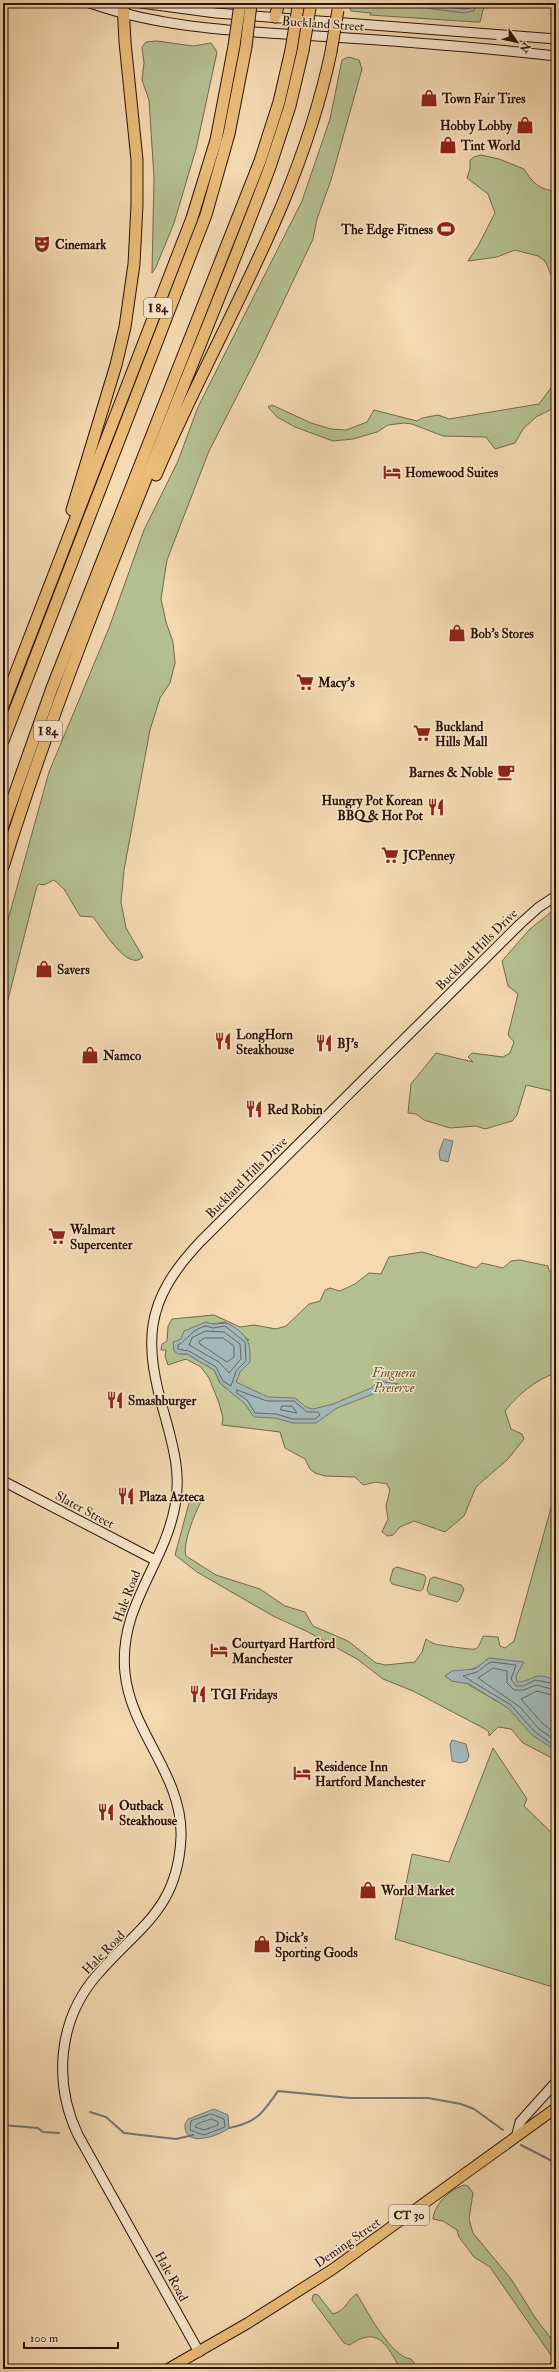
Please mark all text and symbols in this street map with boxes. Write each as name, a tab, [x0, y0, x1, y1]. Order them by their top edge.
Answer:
street label: Buckland Street	[281, 13, 365, 35]
north arrow	[497, 22, 537, 62]
text: N	[516, 39, 534, 56]
shop icon: Town Fair Tires	[419, 88, 439, 108]
place label: Town Fair Tires	[441, 91, 526, 107]
shop icon: Hobby Lobby	[515, 115, 535, 135]
place label: Hobby Lobby	[440, 118, 513, 135]
shop icon: Tint World	[438, 135, 458, 155]
place label: Tint World	[460, 138, 521, 154]
sports icon: The Edge Fitness	[436, 219, 456, 239]
place label: The Edge Fitness	[340, 222, 434, 239]
theatre icon: Cinemark	[32, 234, 52, 254]
place label: Cinemark	[55, 237, 107, 253]
road number: I 84	[144, 298, 172, 318]
hotel icon: Homewood Suites	[382, 462, 402, 482]
place label: Homewood Suites	[405, 465, 499, 481]
shop icon: Bob's Stores	[447, 623, 467, 643]
place label: Bob's Stores	[470, 626, 534, 642]
supermarket icon: Macy's	[295, 672, 315, 692]
place label: Macy's	[317, 675, 355, 692]
place label: Buckland Hills Mall	[435, 719, 488, 750]
road number: I 84	[34, 721, 62, 741]
supermarket icon: Buckland Hills Mall	[412, 723, 432, 743]
cafe icon: Barnes & Noble	[496, 762, 516, 782]
place label: Barnes & Noble	[409, 765, 494, 781]
place label: Hungry Pot Korean BBQ & Hot Pot	[321, 793, 424, 824]
restaurant icon: Hungry Pot Korean BBQ & Hot Pot	[426, 797, 446, 817]
supermarket icon: JCPenney	[380, 845, 400, 865]
place label: JCPenney	[402, 848, 456, 865]
street label: Buckland Hills Drive	[433, 905, 521, 994]
shop icon: Savers	[34, 959, 54, 979]
place label: Savers	[57, 962, 90, 978]
place label: LongHorn Steakhouse	[236, 1027, 295, 1058]
restaurant icon: LongHorn Steakhouse	[213, 1031, 233, 1051]
restaurant icon: BJ's	[314, 1033, 334, 1053]
place label: BJ's	[337, 1036, 359, 1053]
shop icon: Namco	[80, 1045, 100, 1065]
place label: Namco	[102, 1048, 142, 1064]
restaurant icon: Red Robin	[244, 1099, 264, 1119]
place label: Red Robin	[267, 1102, 323, 1118]
street label: Buckland Hills Drive	[203, 1133, 291, 1222]
place label: Walmart Supercenter	[69, 1222, 134, 1254]
supermarket icon: Walmart Supercenter	[47, 1226, 67, 1246]
park label: Finguera Preserve	[371, 1365, 416, 1396]
restaurant icon: Smashburger	[105, 1390, 125, 1410]
place label: Smashburger	[128, 1393, 198, 1410]
restaurant icon: Plaza Azteca	[116, 1486, 136, 1506]
street label: Slater Street	[52, 1488, 117, 1532]
place label: Plaza Azteca	[139, 1489, 205, 1505]
street label: Hale Road	[110, 1567, 144, 1625]
place label: Courtyard Hartford Manchester	[231, 1636, 336, 1667]
hotel icon: Courtyard Hartford Manchester	[209, 1640, 229, 1660]
restaurant icon: TGI Fridays	[188, 1684, 208, 1704]
place label: TGI Fridays	[210, 1687, 278, 1704]
place label: Residence Inn Hartford Manchester	[315, 1759, 426, 1790]
hotel icon: Residence Inn Hartford Manchester	[292, 1763, 312, 1783]
place label: Outback Steakhouse	[119, 1798, 178, 1829]
restaurant icon: Outback Steakhouse	[96, 1802, 116, 1822]
shop icon: World Market	[358, 1880, 378, 1900]
place label: World Market	[380, 1883, 456, 1899]
street label: Hale Road	[79, 1927, 129, 1978]
place label: Dick's Sporting Goods	[275, 1930, 358, 1962]
shop icon: Dick's Sporting Goods	[252, 1934, 272, 1954]
road number: CT 30	[389, 2205, 429, 2225]
street label: Deming Street	[312, 2214, 384, 2271]
street label: Hale Road	[151, 2249, 192, 2305]
scale bar	[24, 2324, 118, 2350]
text: 100 m	[30, 2331, 59, 2346]

